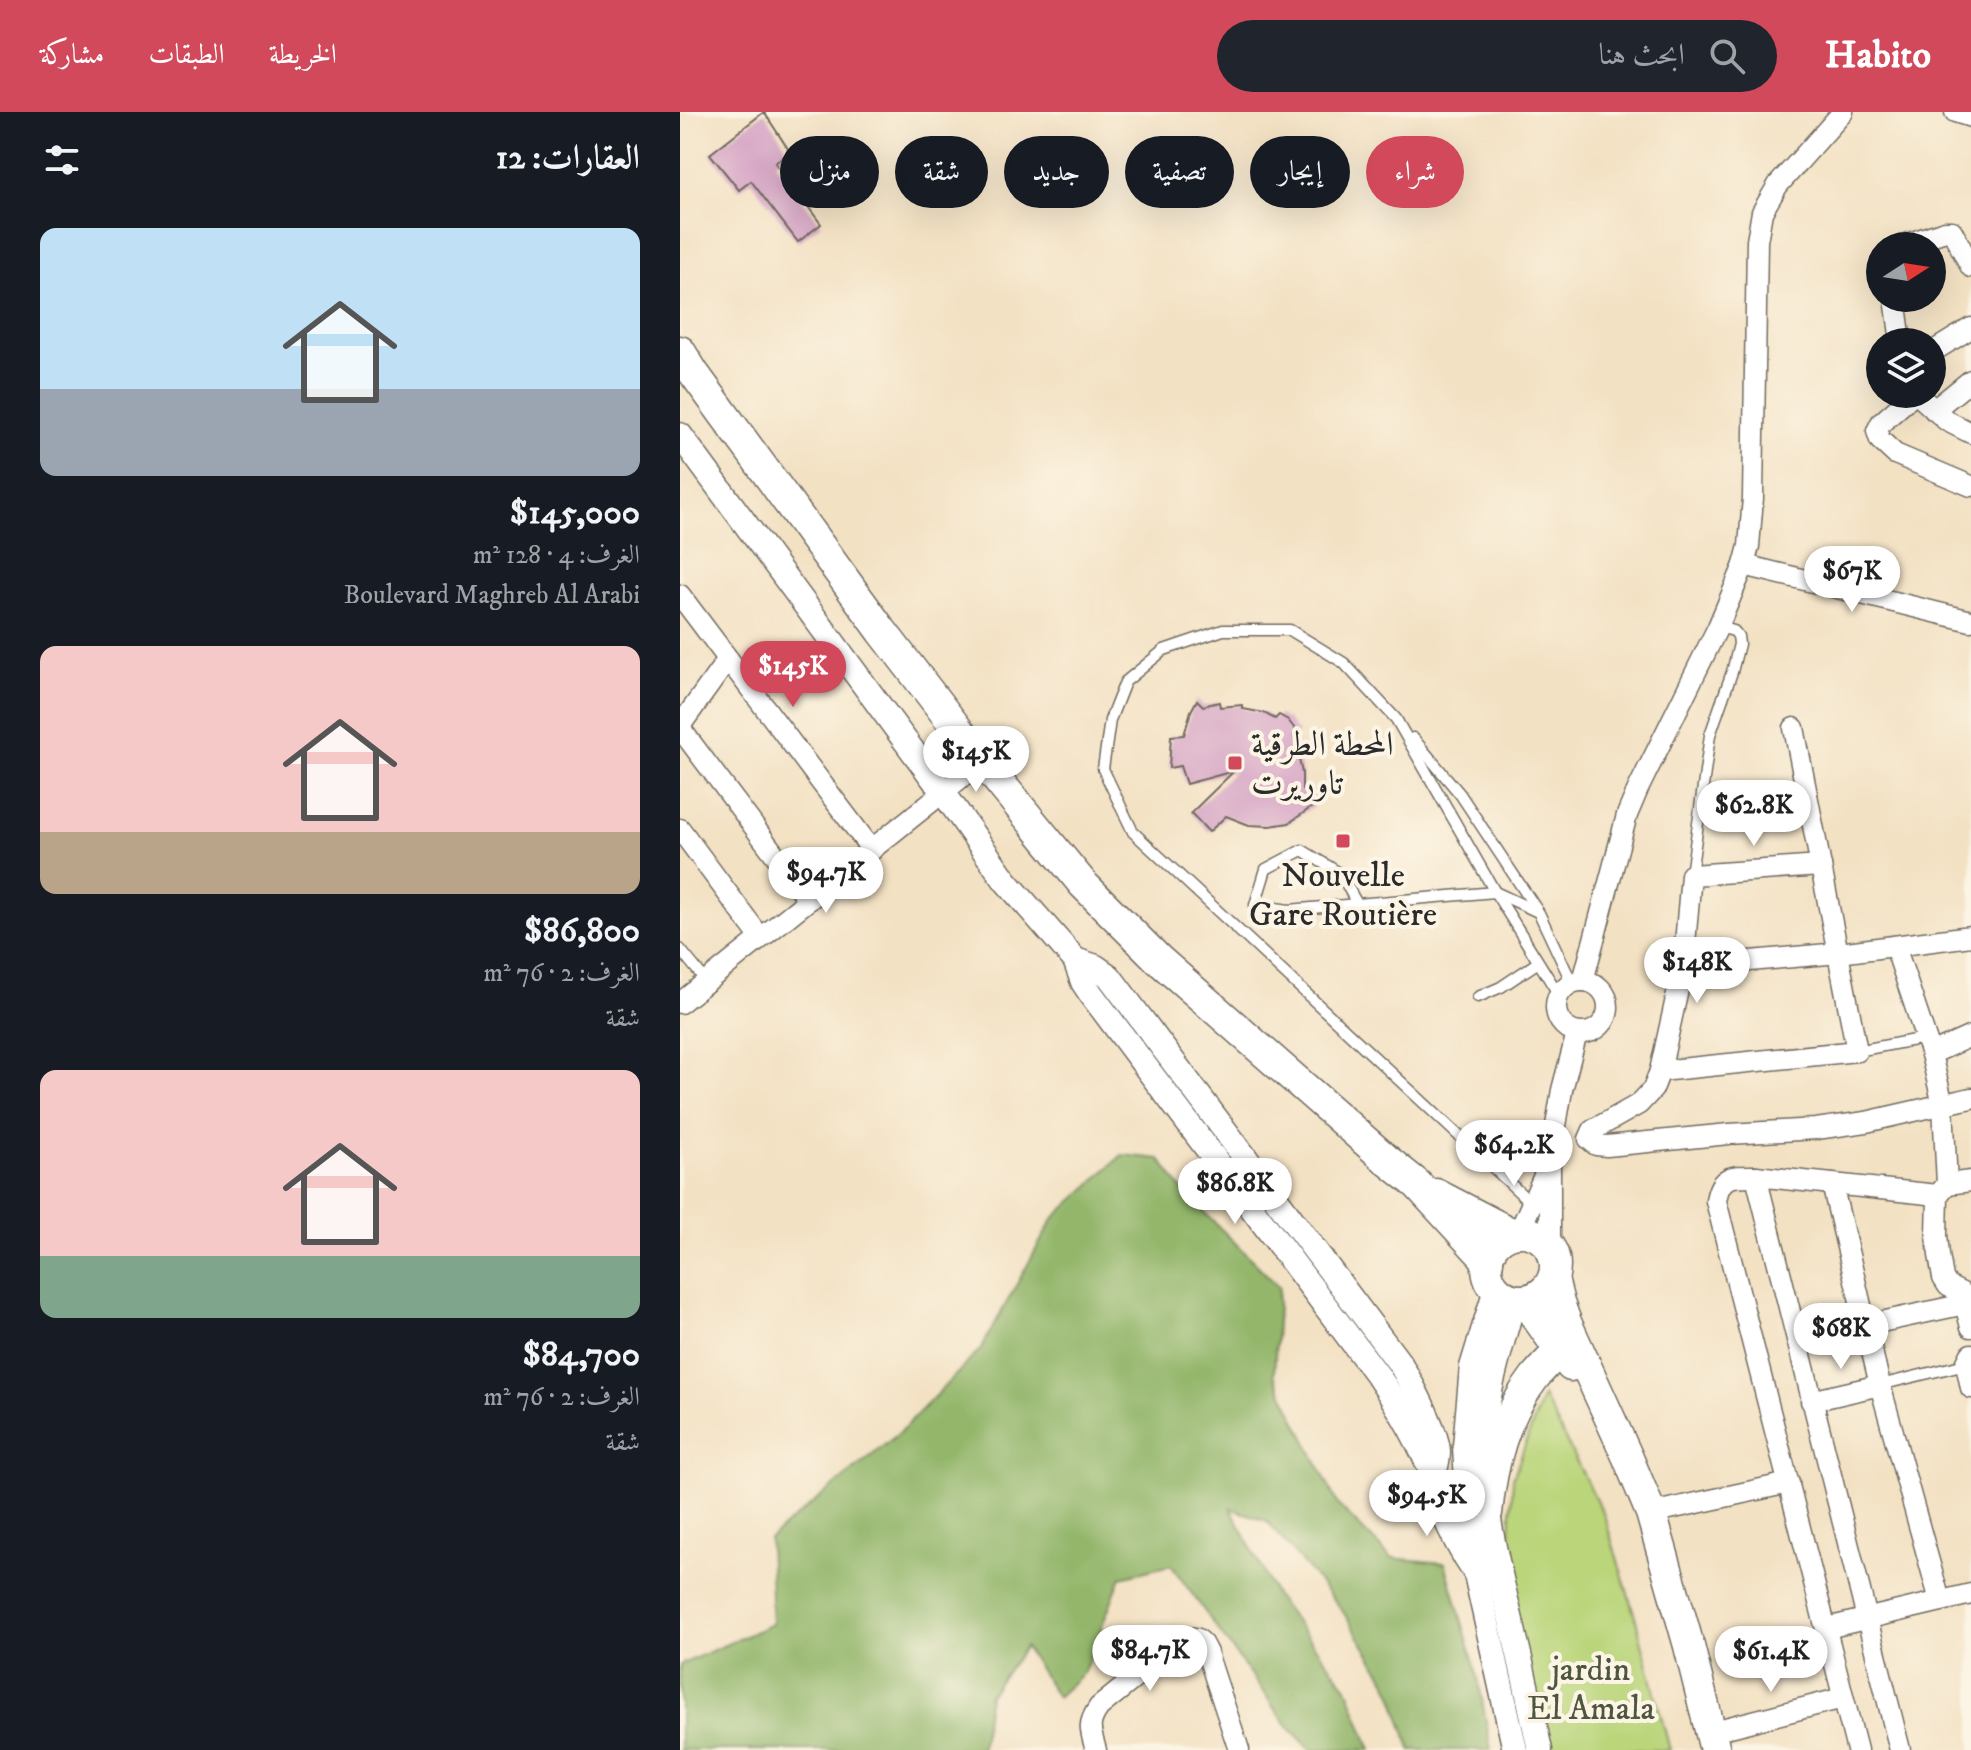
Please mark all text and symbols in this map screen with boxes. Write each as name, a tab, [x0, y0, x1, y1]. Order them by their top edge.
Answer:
search box	[1217, 20, 1777, 92]
text: Habito	[1825, 32, 1931, 80]
icon: search	[1705, 34, 1749, 78]
text: مشاركة	[40, 37, 104, 72]
text: الطبقات	[148, 37, 225, 72]
text: الخريطة	[269, 37, 337, 72]
text: ابحث هنا	[1598, 37, 1685, 74]
chip: منزل	[780, 136, 879, 208]
chip: شقة	[895, 136, 988, 208]
chip: جديد	[1004, 136, 1109, 208]
chip: تصفية	[1125, 136, 1234, 208]
chip: إيجار	[1250, 136, 1350, 208]
chip: شراء	[1366, 136, 1464, 208]
text: العقارات: 12	[496, 137, 640, 179]
icon: filters	[40, 138, 84, 182]
north arrow	[1866, 232, 1946, 312]
map controls	[1866, 232, 1946, 408]
icon: home	[268, 280, 412, 424]
button: layers	[1866, 328, 1946, 408]
text: $145,000	[510, 492, 640, 534]
text: الغرف: 4 · 128 m²	[473, 539, 640, 572]
pin: $67K	[1805, 546, 1899, 614]
text: $67K	[1822, 555, 1882, 588]
text: Boulevard Maghreb Al Arabi	[344, 579, 640, 612]
pin: $145K	[737, 641, 849, 709]
text: $145K	[758, 650, 828, 683]
icon: home	[268, 698, 412, 842]
place label: المحطة الطرقية تاوريرت	[1251, 724, 1394, 805]
pin: $145K	[920, 726, 1032, 794]
text: $145K	[941, 735, 1011, 768]
marker: المحطة الطرقية تاوريرت	[1226, 754, 1244, 772]
pin: $62.8K	[1689, 780, 1819, 848]
text: $62.8K	[1715, 789, 1793, 822]
marker: Nouvelle Gare Routière	[1334, 832, 1352, 850]
pin: $94.7K	[761, 847, 891, 915]
place label: Nouvelle Gare Routière	[1249, 855, 1437, 936]
text: $94.7K	[786, 856, 866, 889]
text: $86,800	[524, 910, 640, 952]
pin: $148K	[1641, 937, 1753, 1005]
text: $148K	[1662, 946, 1732, 979]
text: الغرف: 2 · 76 m²	[483, 957, 640, 990]
text: شقة	[606, 1002, 640, 1035]
pin: $64.2K	[1449, 1120, 1579, 1188]
icon: home	[268, 1122, 412, 1266]
text: $64.2K	[1474, 1129, 1554, 1162]
pin: $86.8K	[1170, 1158, 1300, 1226]
text: $86.8K	[1196, 1167, 1274, 1200]
pin: $68K	[1794, 1303, 1888, 1371]
text: $68K	[1812, 1312, 1871, 1345]
text: $84,700	[523, 1334, 640, 1376]
text: الغرف: 2 · 76 m²	[483, 1381, 640, 1414]
text: شقة	[606, 1426, 640, 1459]
pin: $94.5K	[1362, 1470, 1492, 1538]
text: $94.5K	[1387, 1479, 1467, 1512]
pin: $84.7K	[1085, 1625, 1215, 1693]
pin: $61.4K	[1706, 1626, 1836, 1694]
text: $84.7K	[1110, 1634, 1190, 1667]
text: $61.4K	[1733, 1635, 1809, 1668]
park label: jardin El Amala	[1527, 1649, 1655, 1730]

